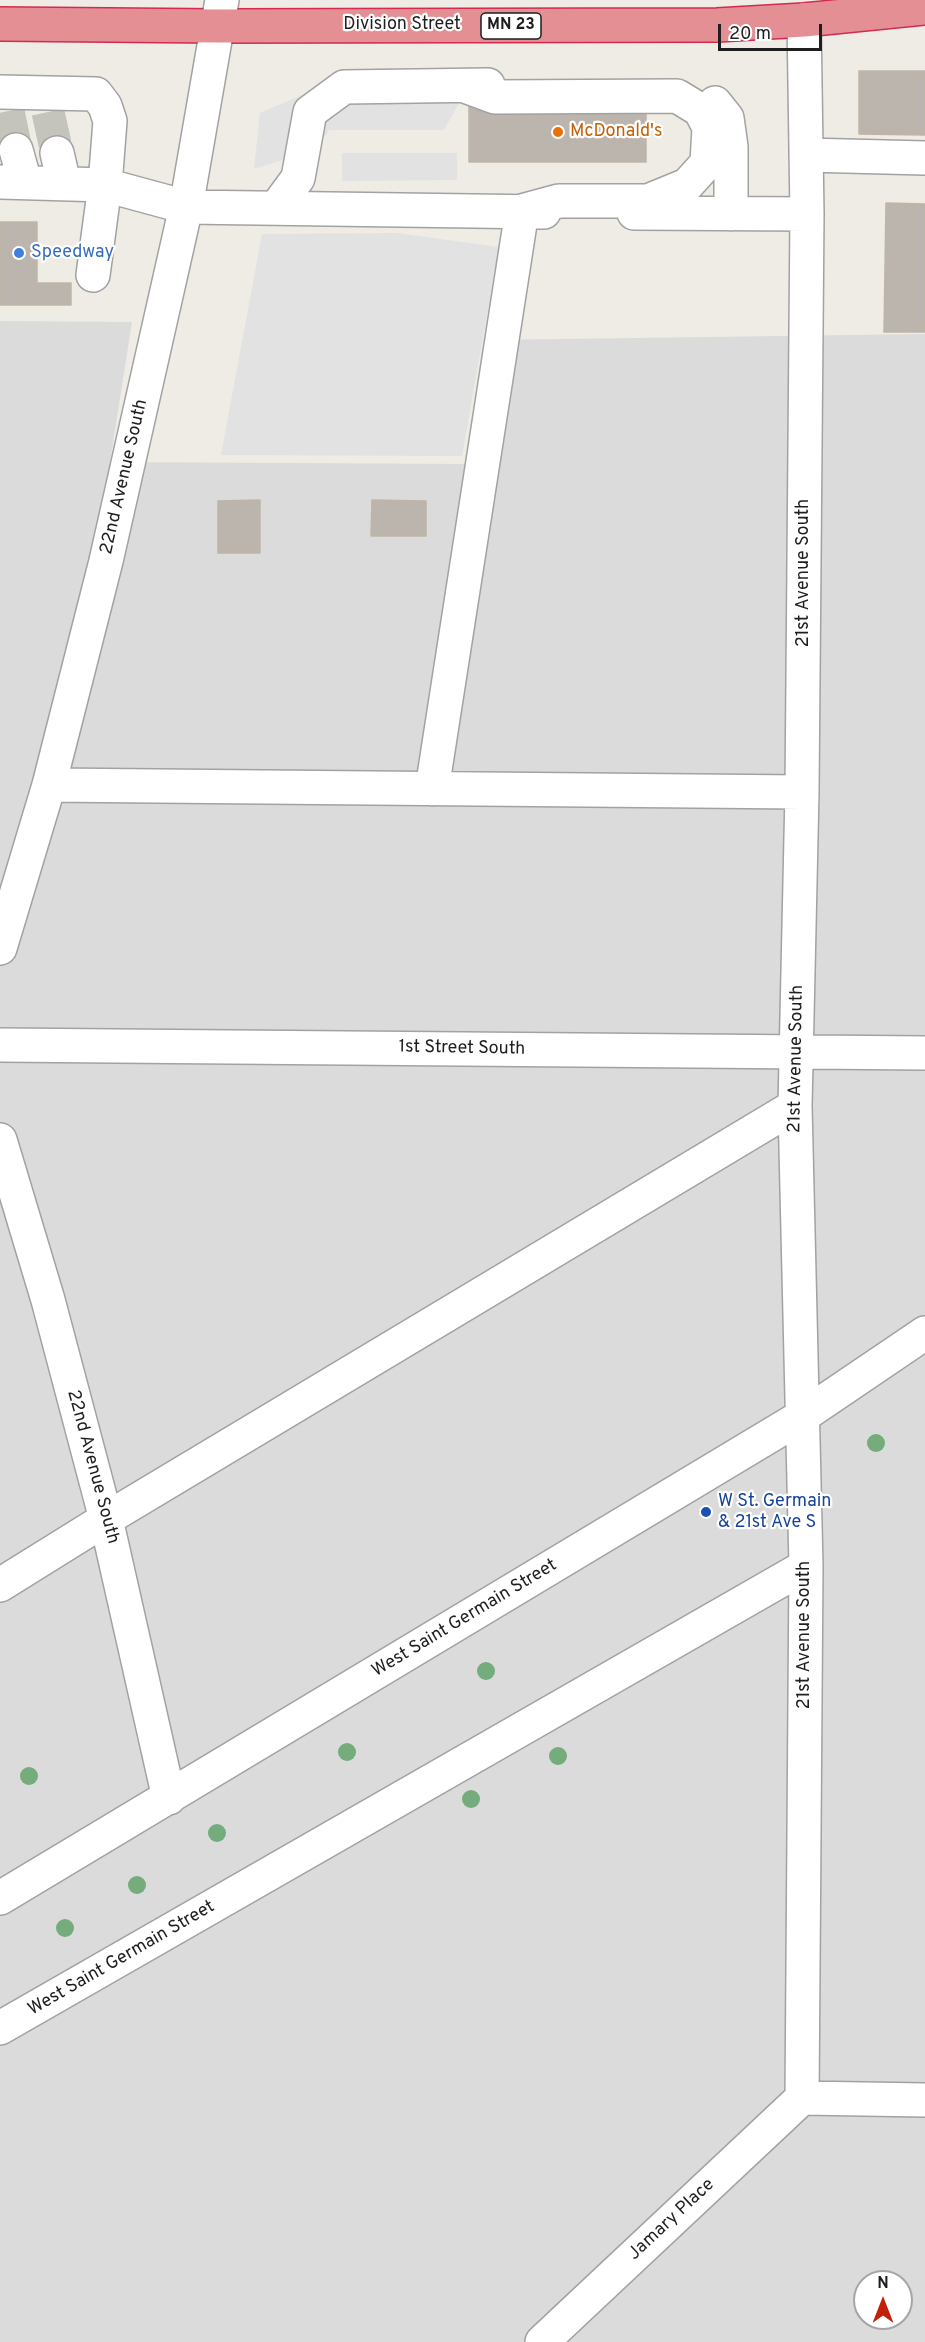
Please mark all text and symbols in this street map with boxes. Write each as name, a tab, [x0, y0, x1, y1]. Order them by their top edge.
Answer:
scale bar	[721, 12, 824, 50]
road number: MN 23	[481, 13, 541, 39]
street label: Division Street	[343, 14, 461, 36]
text: 20 m	[729, 23, 771, 46]
place label: McDonald's	[570, 121, 662, 143]
marker: McDonald's	[551, 125, 565, 139]
place label: Speedway	[31, 242, 114, 264]
marker: Speedway	[12, 246, 26, 260]
street label: 22nd Avenue South	[97, 397, 153, 557]
street label: 21st Avenue South	[793, 499, 815, 647]
street label: 21st Avenue South	[785, 985, 809, 1133]
street label: 1st Street South	[398, 1037, 526, 1061]
street label: 22nd Avenue South	[61, 1388, 123, 1546]
place label: W St. Germain & 21st Ave S	[718, 1491, 831, 1534]
marker: W St. Germain & 21st Ave S	[699, 1505, 713, 1519]
street label: West Saint Germain Street	[369, 1555, 561, 1683]
street label: 21st Avenue South	[794, 1561, 816, 1709]
street label: West Saint Germain Street	[25, 1897, 219, 2021]
street label: Jamary Place	[624, 2175, 720, 2265]
north arrow	[853, 2270, 913, 2330]
text: N	[877, 2274, 889, 2294]

